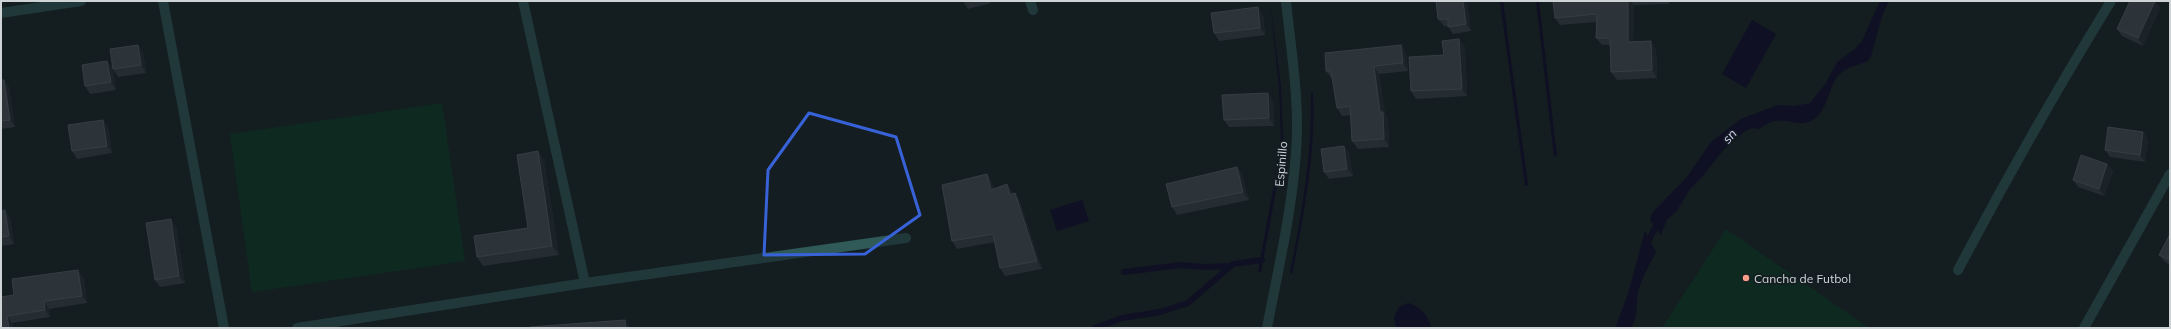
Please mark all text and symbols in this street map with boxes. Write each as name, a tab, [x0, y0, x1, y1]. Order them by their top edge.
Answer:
water label: sn	[1718, 125, 1740, 147]
street label: Espinillo	[1272, 141, 1290, 187]
place label: Cancha de Futbol	[1754, 271, 1851, 286]
marker: Cancha de Futbol	[1741, 273, 1751, 283]

